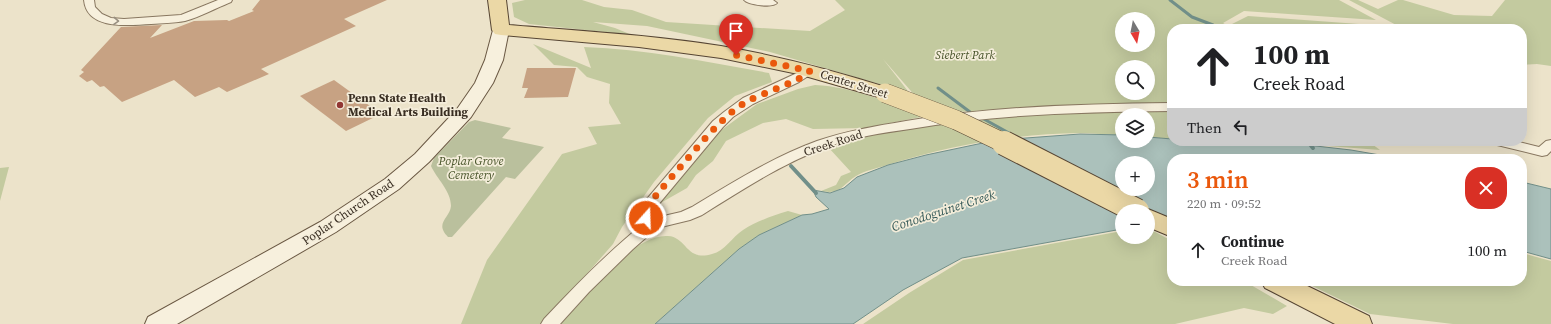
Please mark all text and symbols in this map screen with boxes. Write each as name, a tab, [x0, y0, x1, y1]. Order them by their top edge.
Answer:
north arrow	[1115, 12, 1155, 52]
map controls	[1115, 12, 1155, 244]
pin	[719, 14, 753, 55]
one-way arrow	[113, 17, 119, 26]
icon: arrive	[725, 20, 747, 42]
text: 100 m	[1253, 35, 1330, 73]
icon: ahead	[1187, 40, 1239, 92]
park label: Siebert Park	[935, 47, 995, 63]
button: search	[1115, 60, 1155, 100]
street label: Center Street	[818, 66, 890, 102]
text: Creek Road	[1253, 71, 1345, 96]
place label: Penn State Health Medical Arts Building	[348, 90, 469, 120]
marker: Penn State Health Medical Arts Building	[335, 100, 345, 110]
button: layers	[1115, 108, 1155, 148]
icon: left	[1230, 116, 1252, 138]
text: Then	[1187, 117, 1222, 138]
street label: Creek Road	[801, 126, 865, 160]
park label: Poplar Grove Cemetery	[438, 153, 504, 183]
button: +	[1115, 156, 1155, 196]
text: 3 min	[1187, 163, 1249, 196]
button: close	[1465, 167, 1507, 209]
street label: Poplar Church Road	[299, 175, 397, 249]
water label: Conodoguinet Creek	[889, 185, 998, 235]
text: 220 m · 09:52	[1187, 195, 1261, 212]
position arrow	[625, 197, 667, 239]
button: −	[1115, 204, 1155, 244]
text: Continue	[1221, 231, 1284, 252]
icon: ahead	[1187, 239, 1209, 261]
text: 100 m	[1467, 240, 1507, 261]
text: Creek Road	[1221, 252, 1287, 269]

